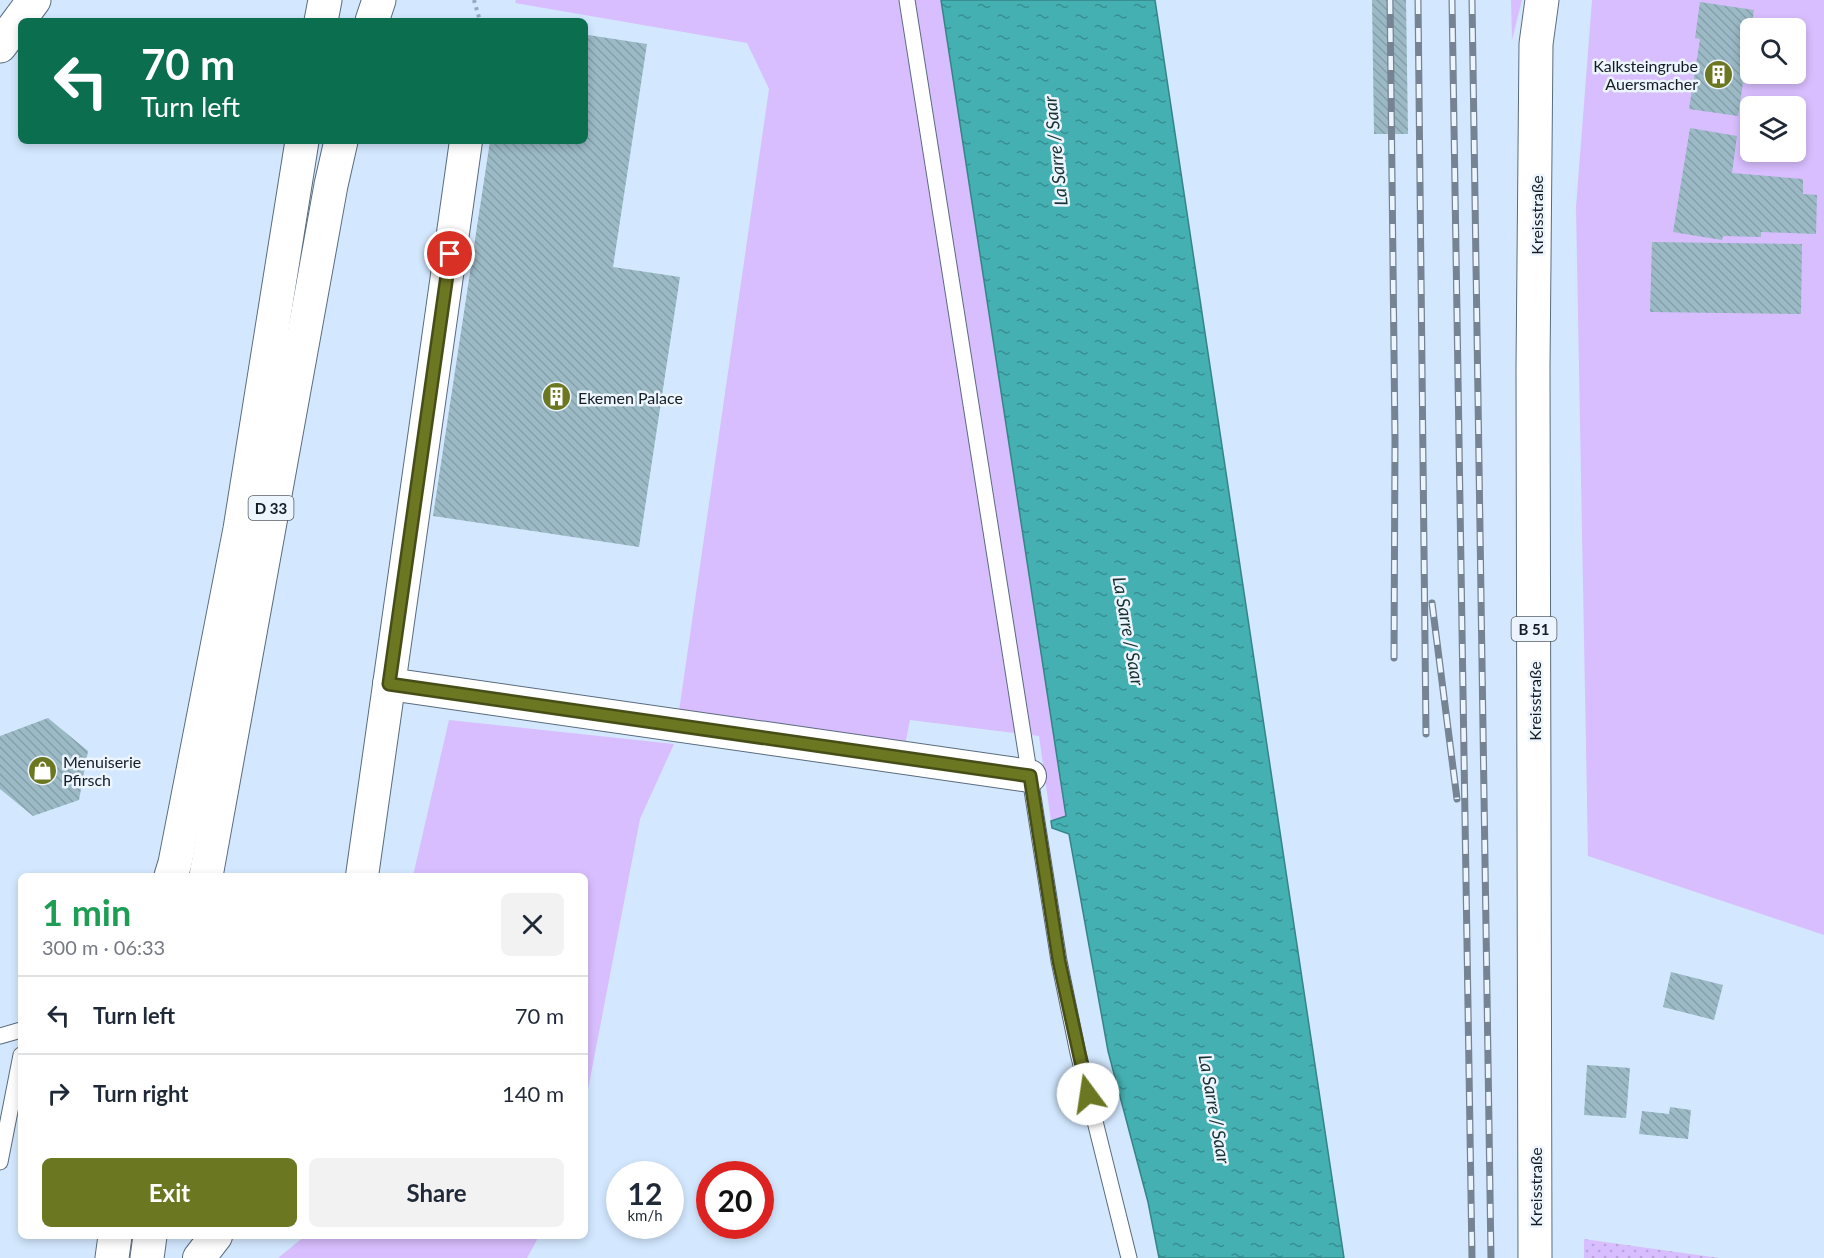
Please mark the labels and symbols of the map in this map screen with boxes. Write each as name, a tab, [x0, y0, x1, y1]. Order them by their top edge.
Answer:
place label: Kalksteingrube Auersmacher	[1593, 56, 1698, 93]
building icon: Kalksteingrube Auersmacher	[1703, 58, 1735, 90]
water label: La Sarre / Saar	[1038, 94, 1072, 207]
street label: Kreisstraße	[1527, 175, 1546, 255]
pin	[424, 228, 475, 279]
building icon: Ekemen Palace	[541, 381, 573, 413]
place label: Ekemen Palace	[578, 388, 683, 407]
road number: D 33	[248, 496, 294, 520]
water label: La Sarre / Saar	[1109, 575, 1150, 688]
road number: B 51	[1512, 617, 1556, 641]
street label: Kreisstraße	[1525, 661, 1544, 741]
place label: Menuiserie Pfirsch	[63, 752, 141, 789]
shop icon: Menuiserie Pfirsch	[26, 754, 58, 786]
water label: La Sarre / Saar	[1195, 1053, 1236, 1166]
position arrow	[1056, 1062, 1120, 1126]
street label: Kreisstraße	[1526, 1147, 1545, 1227]
speed limit sign: 20	[696, 1161, 774, 1239]

